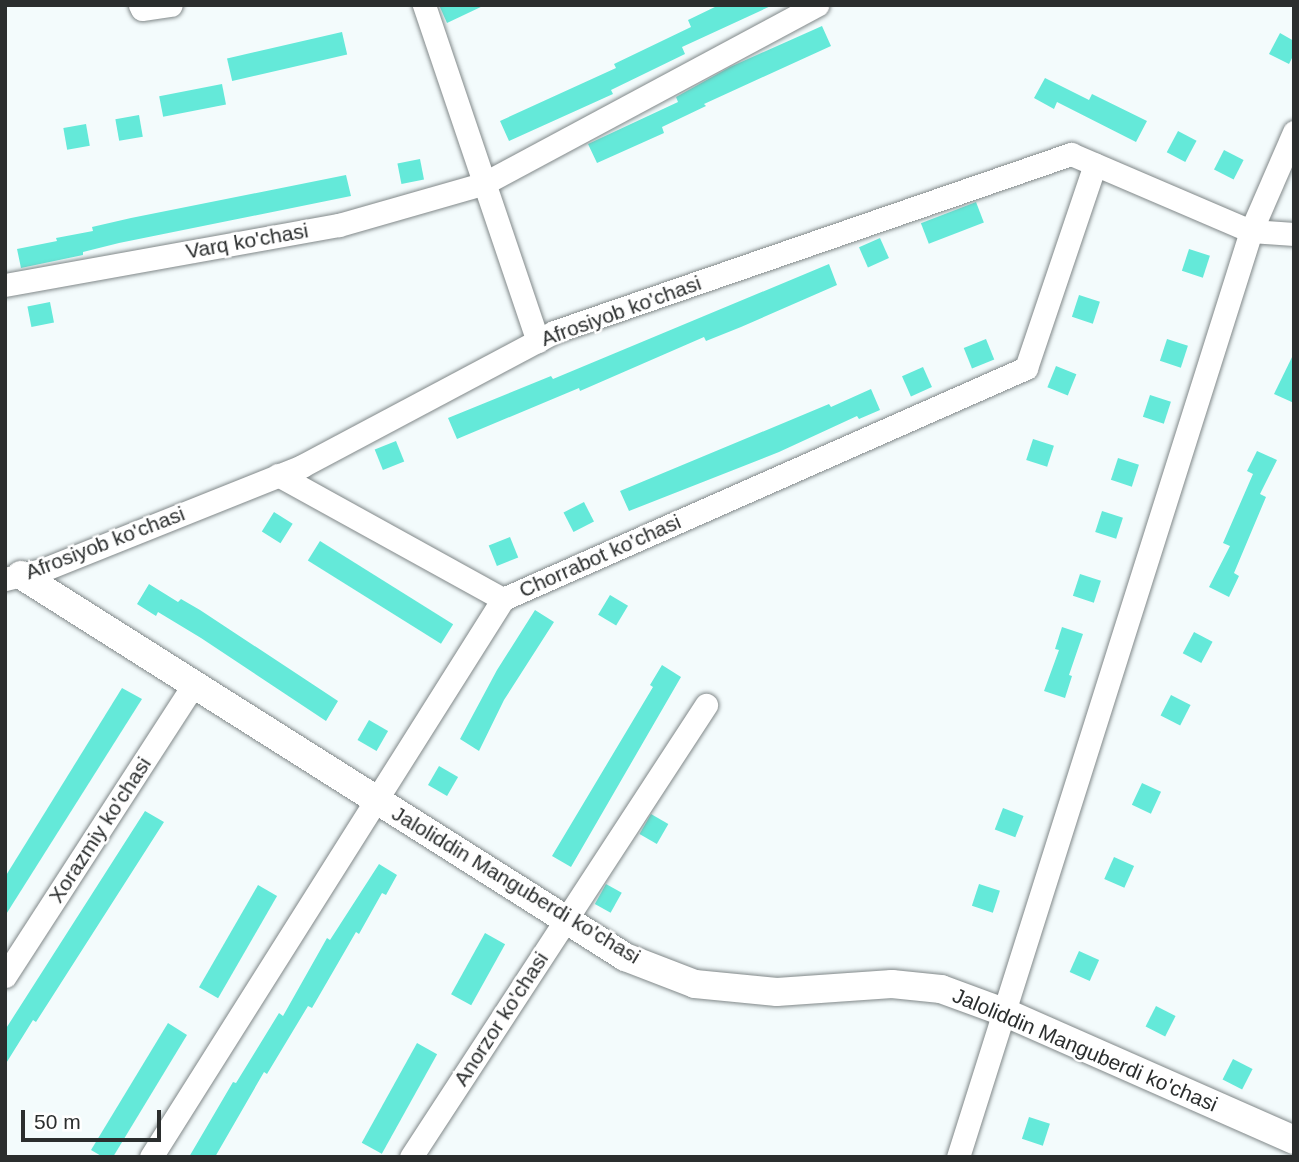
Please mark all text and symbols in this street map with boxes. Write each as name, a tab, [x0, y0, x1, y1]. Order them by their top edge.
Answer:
street label: Varq ko'chasi	[184, 218, 310, 264]
street label: Afrosiyob ko'chasi	[537, 270, 705, 352]
street label: Afrosiyob ko'chasi	[22, 501, 188, 585]
street label: Chorrabot ko'chasi	[515, 509, 685, 603]
street label: Xorazmiy ko'chasi	[44, 752, 156, 908]
street label: Jaloliddin Manguberdi ko'chasi	[387, 801, 645, 969]
street label: Anorzor ko'chasi	[448, 947, 554, 1091]
street label: Jaloliddin Manguberdi ko'chasi	[949, 983, 1221, 1117]
scale bar	[24, 1096, 164, 1140]
text: 50 m	[34, 1110, 81, 1133]

